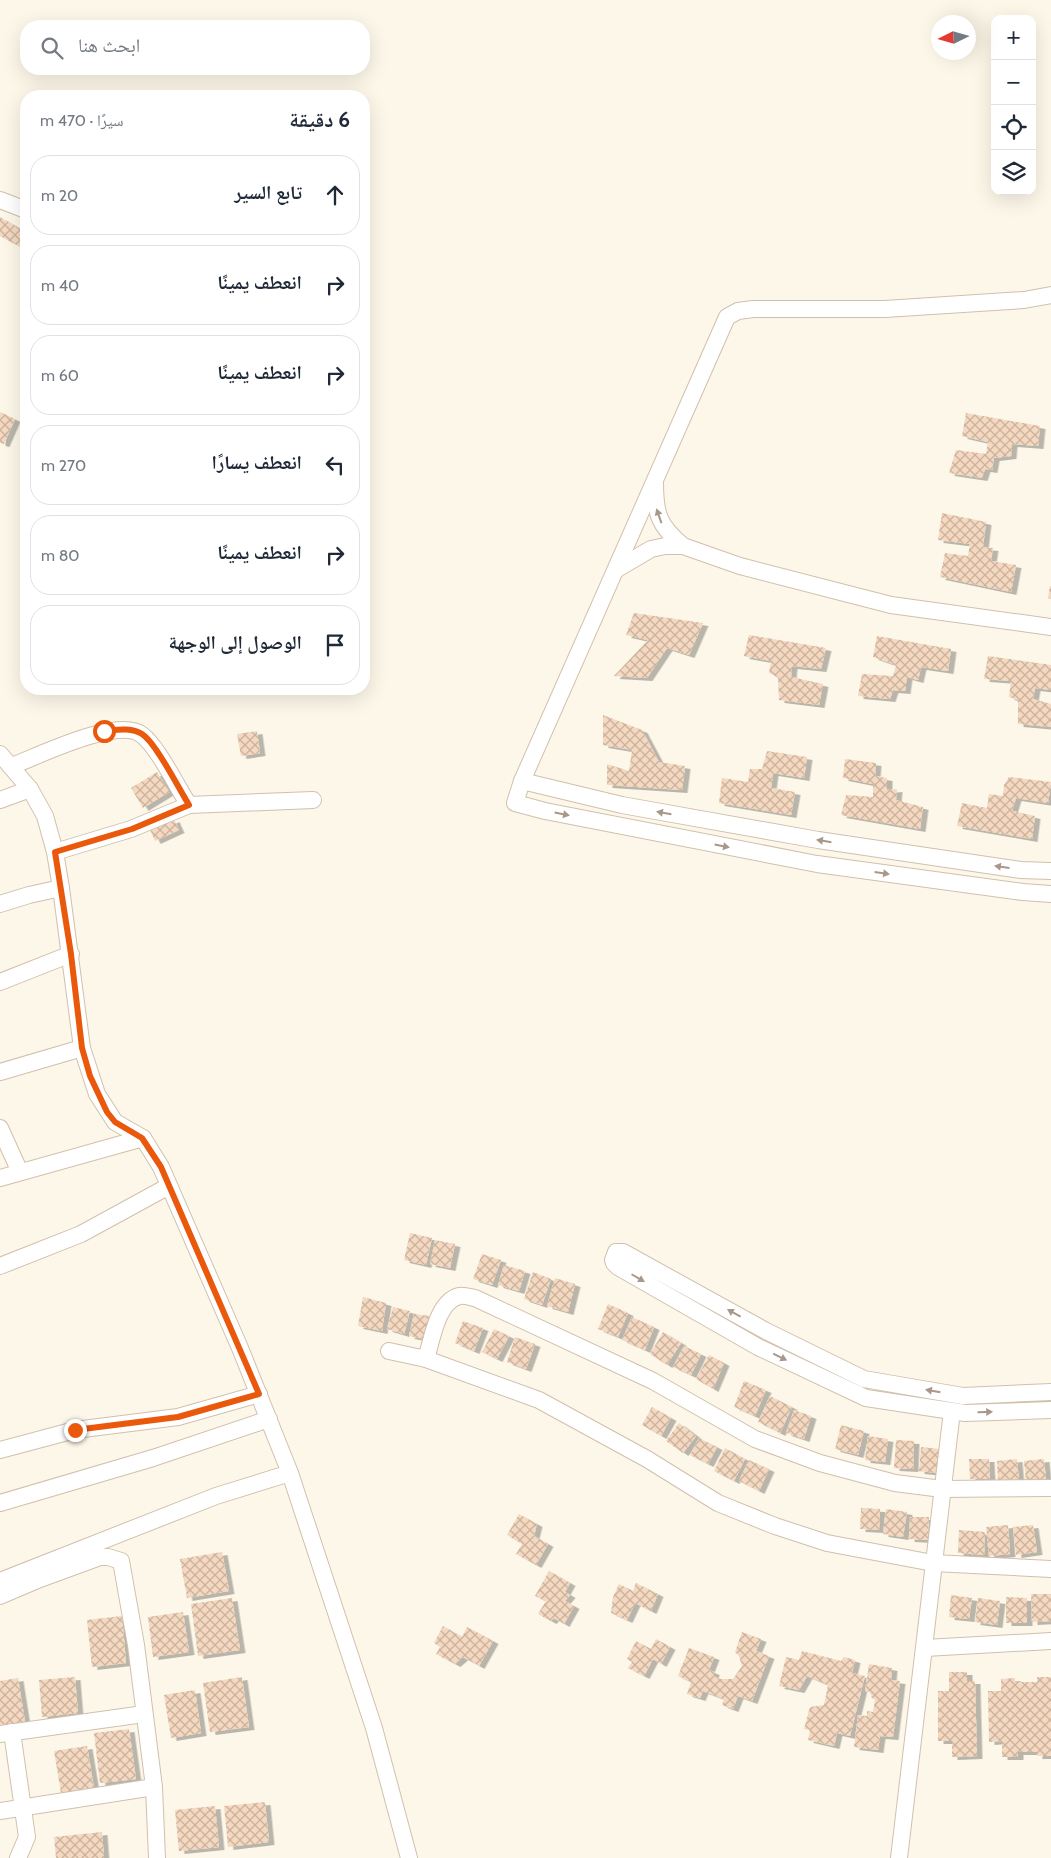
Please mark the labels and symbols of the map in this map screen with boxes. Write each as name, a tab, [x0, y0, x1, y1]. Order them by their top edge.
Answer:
north arrow	[931, 15, 976, 60]
one-way arrow	[655, 508, 663, 523]
route start	[93, 720, 116, 743]
one-way arrow	[656, 808, 672, 816]
one-way arrow	[555, 811, 571, 819]
one-way arrow	[816, 837, 832, 845]
one-way arrow	[714, 842, 730, 850]
one-way arrow	[994, 863, 1010, 871]
one-way arrow	[874, 869, 890, 877]
one-way arrow	[632, 1274, 645, 1283]
one-way arrow	[728, 1309, 741, 1318]
one-way arrow	[773, 1354, 787, 1362]
one-way arrow	[924, 1386, 940, 1394]
one-way arrow	[977, 1408, 993, 1416]
route end	[64, 1419, 87, 1442]

